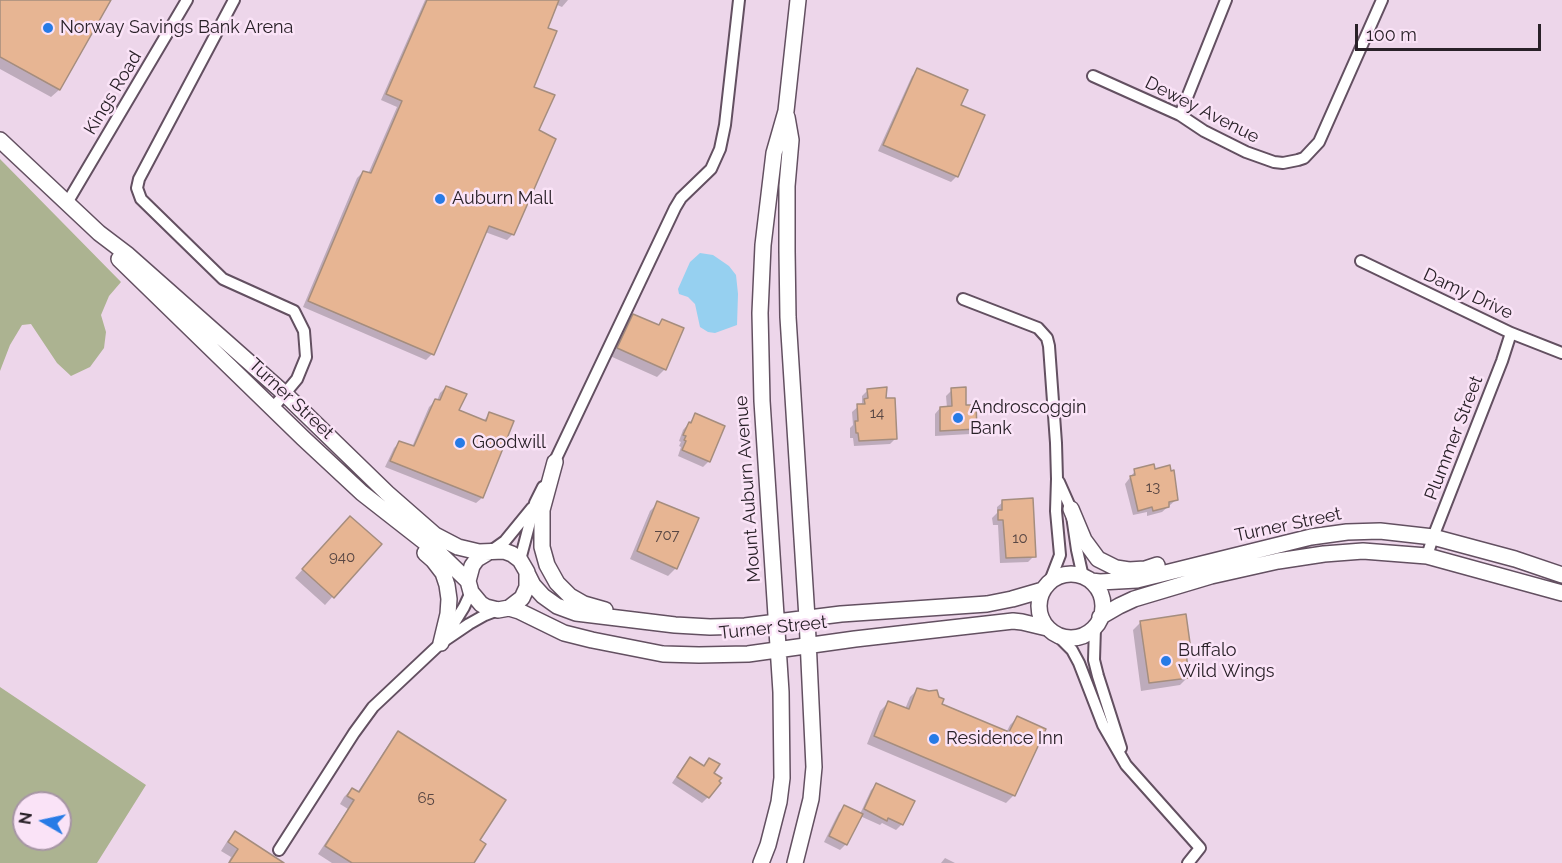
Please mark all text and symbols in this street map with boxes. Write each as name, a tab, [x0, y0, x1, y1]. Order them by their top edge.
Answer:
scale bar	[1358, 12, 1544, 50]
place label: Norway Savings Bank Arena	[60, 17, 293, 39]
marker: Norway Savings Bank Arena	[41, 21, 55, 35]
text: 100 m	[1366, 24, 1417, 45]
street label: Kings Road	[80, 47, 146, 139]
street label: Dewey Avenue	[1141, 72, 1263, 148]
place label: Auburn Mall	[452, 188, 553, 210]
marker: Auburn Mall	[433, 192, 447, 206]
street label: Damy Drive	[1420, 264, 1516, 324]
street label: Turner Street	[244, 354, 338, 444]
street label: Plummer Street	[1420, 373, 1488, 503]
street label: Mount Auburn Avenue	[731, 395, 765, 583]
place label: Androscoggin Bank	[970, 397, 1086, 440]
house number: 14	[870, 404, 884, 422]
marker: Androscoggin Bank	[951, 411, 965, 425]
place label: Goodwill	[472, 432, 546, 454]
marker: Goodwill	[453, 436, 467, 450]
house number: 13	[1146, 478, 1160, 496]
street label: Turner Street	[1233, 503, 1343, 547]
house number: 707	[654, 526, 680, 544]
house number: 10	[1012, 529, 1028, 547]
house number: 940	[329, 548, 355, 566]
street label: Turner Street	[718, 612, 828, 644]
place label: Buffalo Wild Wings	[1178, 640, 1274, 682]
marker: Buffalo Wild Wings	[1159, 654, 1173, 668]
place label: Residence Inn	[946, 728, 1063, 750]
marker: Residence Inn	[927, 732, 941, 746]
house number: 65	[417, 789, 435, 807]
north arrow	[12, 791, 72, 851]
text: N	[15, 811, 36, 826]

